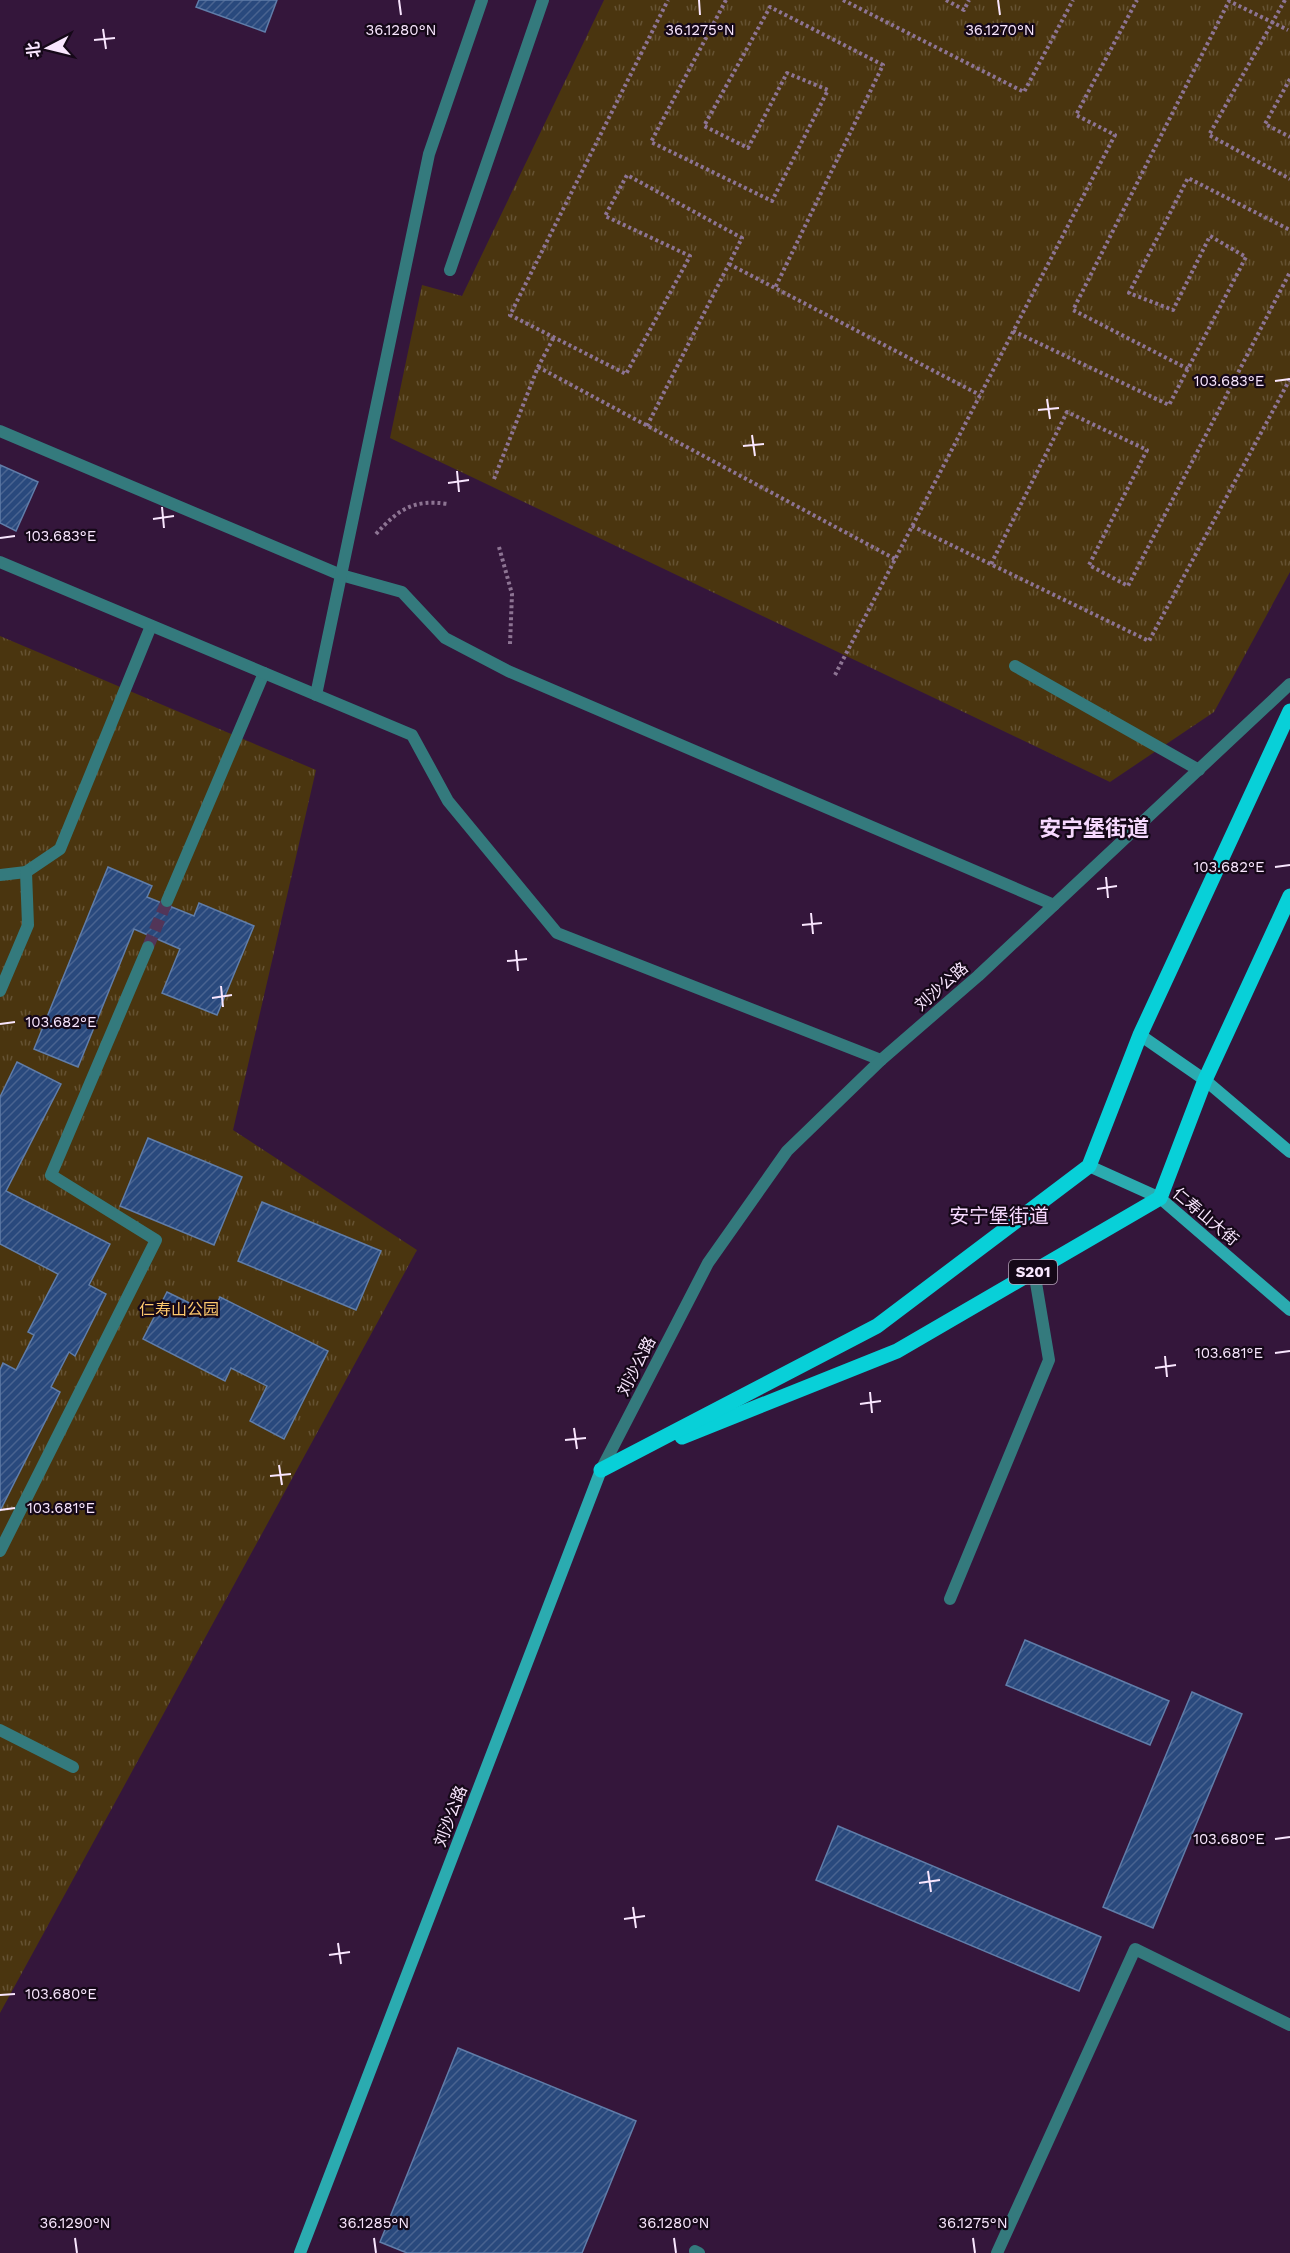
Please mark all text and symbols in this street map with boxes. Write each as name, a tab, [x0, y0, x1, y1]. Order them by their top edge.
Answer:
north arrow	[18, 18, 78, 78]
text: 36.1280°N	[365, 21, 437, 39]
text: 36.1275°N	[665, 21, 735, 39]
text: 36.1270°N	[965, 21, 1035, 39]
text: 北	[23, 41, 44, 59]
text: 103.683°E	[1194, 372, 1264, 390]
text: 103.683°E	[26, 527, 96, 545]
district label: 安宁堡街道	[1039, 816, 1149, 841]
text: 103.682°E	[1194, 858, 1264, 876]
street label: 刘沙公路	[911, 958, 972, 1015]
text: 103.682°E	[26, 1013, 96, 1031]
street label: 仁寿山大街	[1169, 1183, 1242, 1249]
district label: 安宁堡街道	[949, 1204, 1049, 1228]
road number: S201	[1009, 1260, 1057, 1284]
park label: 仁寿山公园	[139, 1300, 219, 1319]
street label: 刘沙公路	[613, 1333, 659, 1399]
text: 103.681°E	[1195, 1344, 1263, 1362]
text: 103.681°E	[27, 1499, 95, 1517]
street label: 刘沙公路	[430, 1783, 471, 1849]
text: 103.680°E	[1193, 1830, 1265, 1848]
text: 103.680°E	[25, 1985, 97, 2003]
text: 36.1290°N	[39, 2214, 111, 2232]
text: 36.1285°N	[339, 2214, 409, 2232]
text: 36.1280°N	[638, 2214, 710, 2232]
text: 36.1275°N	[938, 2214, 1008, 2232]

